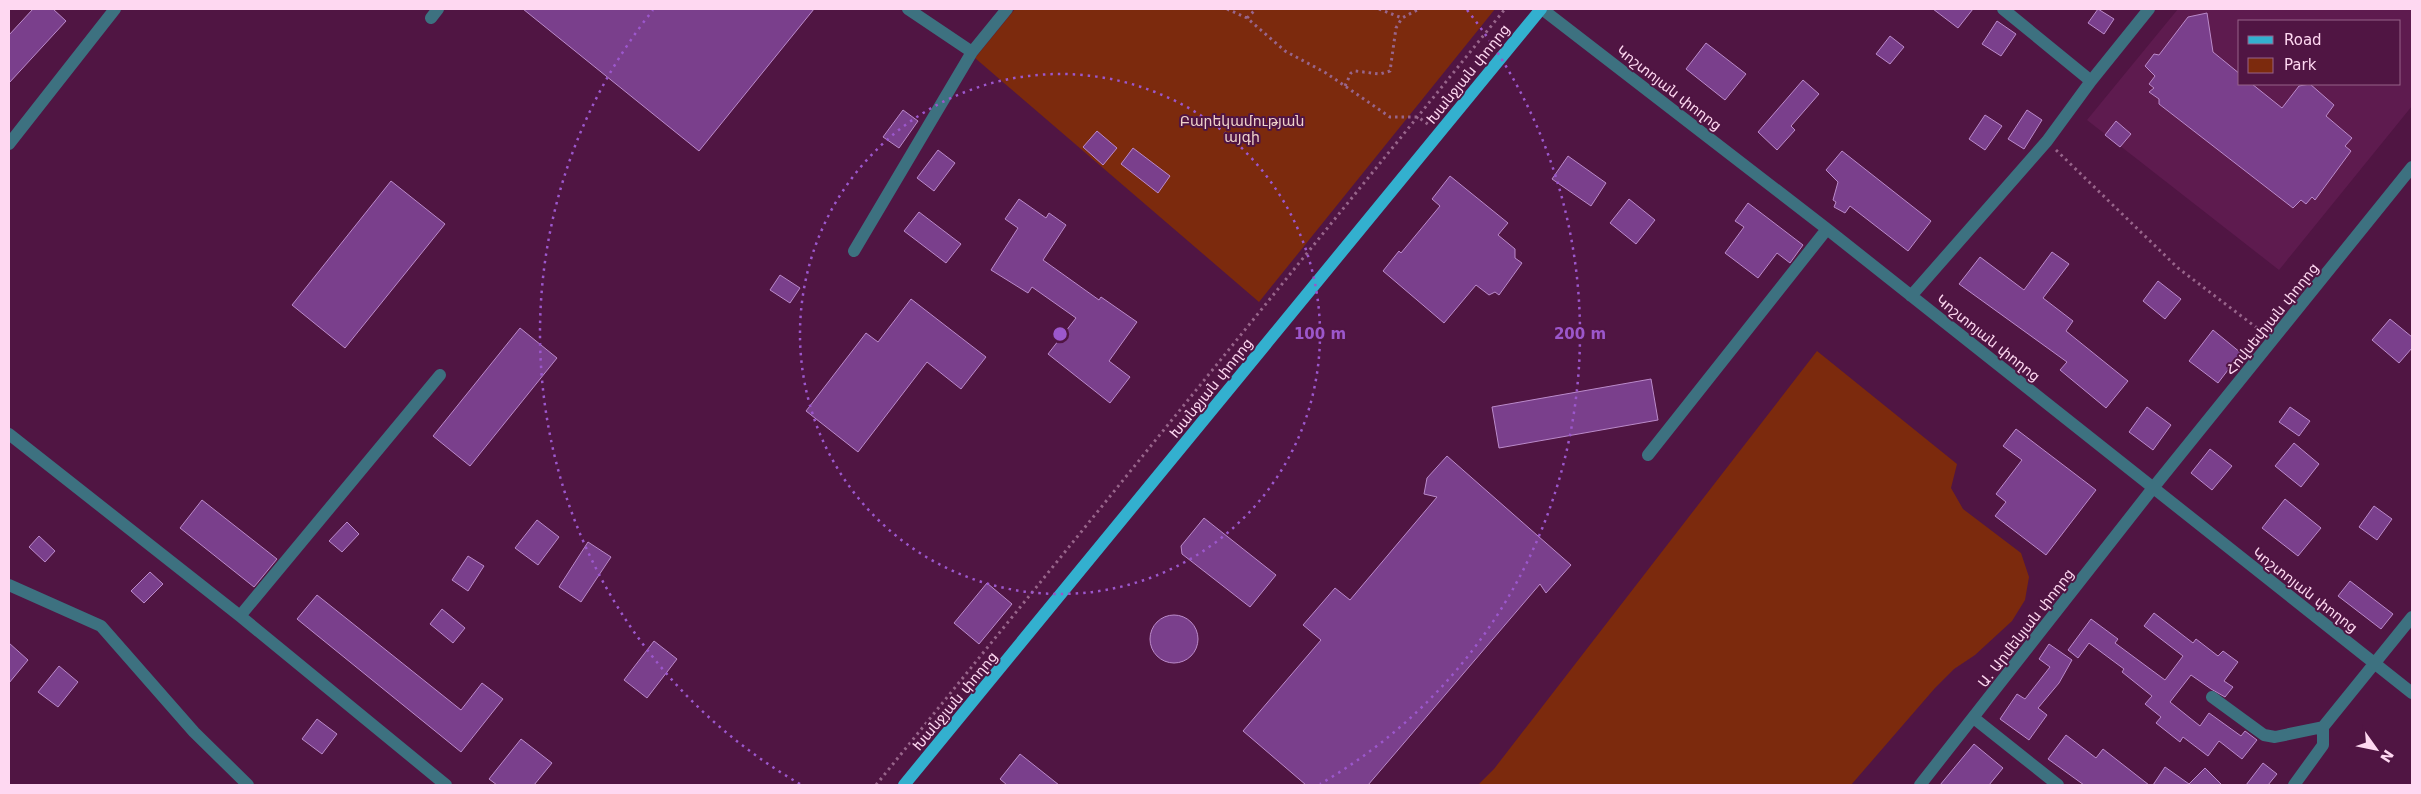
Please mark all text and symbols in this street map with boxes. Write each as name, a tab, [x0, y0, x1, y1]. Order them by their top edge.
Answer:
legend	[2238, 20, 2401, 85]
street label: Խանջյան փողոց	[1423, 21, 1513, 127]
text: Road	[2284, 31, 2322, 49]
street label: Կոշտոյան փողոց	[1613, 42, 1725, 134]
text: Park	[2284, 56, 2317, 74]
park label: Բարեկամության այգի	[1180, 113, 1304, 145]
street label: Հովսեփյան փողոց	[2222, 260, 2322, 378]
street label: Կոշտոյան փողոց	[1933, 291, 2043, 385]
centre of rings	[1051, 325, 1069, 343]
text: 100 m	[1294, 325, 1346, 343]
text: 200 m	[1554, 325, 1606, 343]
street label: Խանջյան փողոց	[1166, 335, 1256, 441]
street label: Կոշտոյան փողոց	[2249, 544, 2361, 636]
street label: Ա. Արմենյան փողոց	[1975, 566, 2077, 690]
street label: Խանջյան փողոց	[909, 649, 1001, 753]
north arrow	[2351, 724, 2401, 774]
text: N	[2377, 747, 2397, 765]

